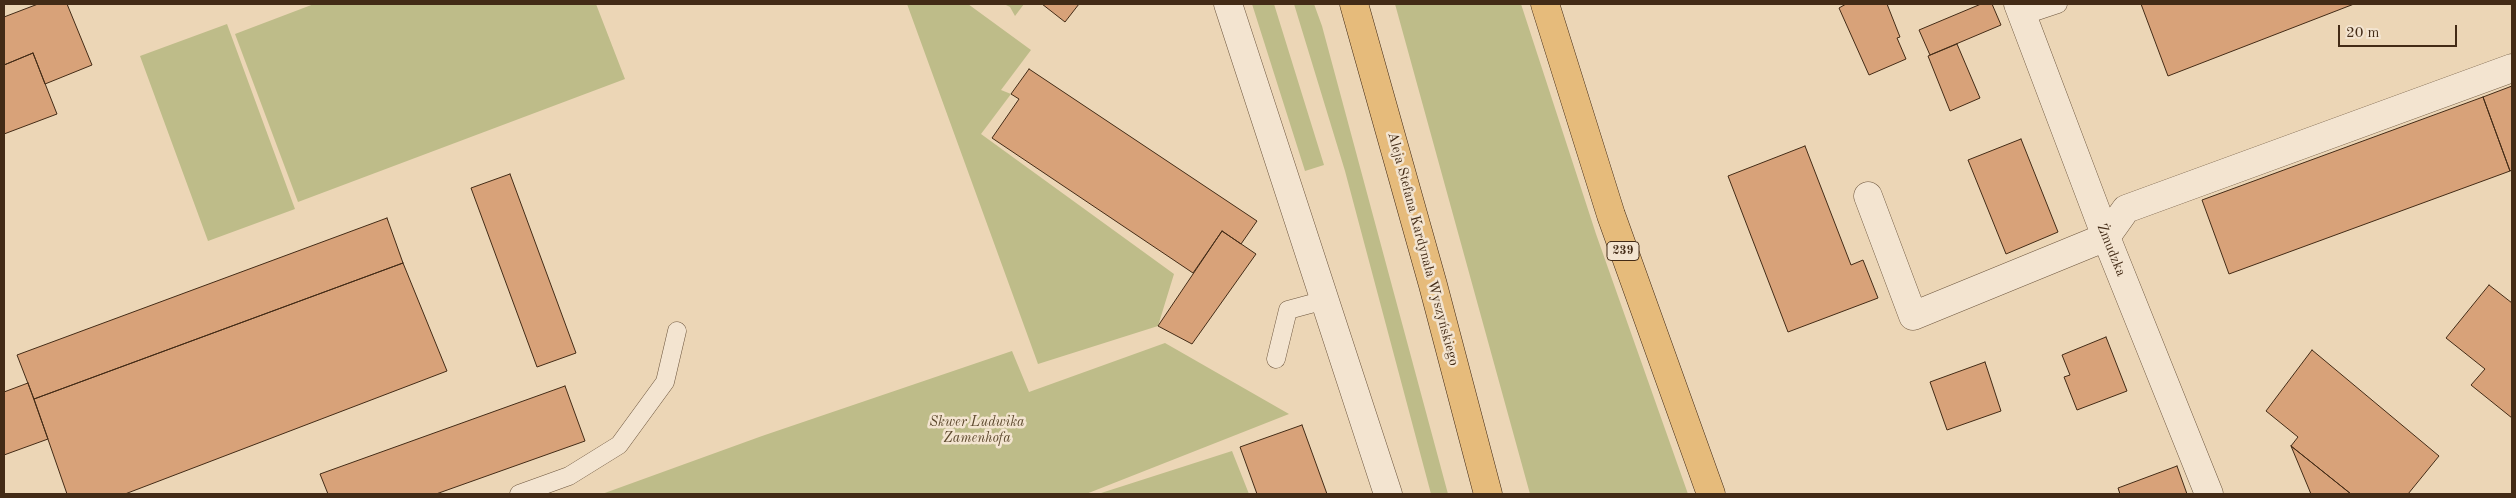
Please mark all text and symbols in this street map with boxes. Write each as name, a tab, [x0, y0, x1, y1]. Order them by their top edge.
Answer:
scale bar	[2341, 15, 2460, 47]
text: 20 m	[2346, 26, 2380, 41]
street label: Aleja Stefana Kardynała Wyszyńskiego	[1384, 130, 1462, 368]
street label: Żmudzka	[2093, 221, 2129, 279]
road number: 239	[1607, 242, 1639, 260]
park label: Skwer Ludwika Zamenhofa	[929, 414, 1025, 447]

